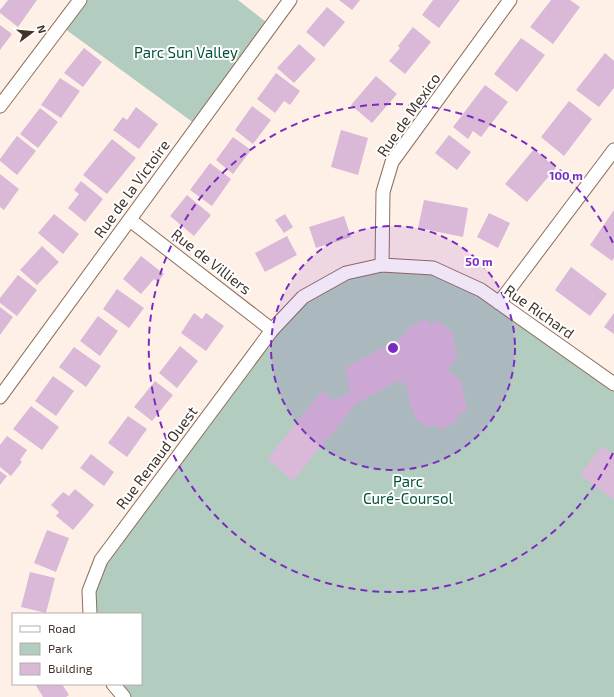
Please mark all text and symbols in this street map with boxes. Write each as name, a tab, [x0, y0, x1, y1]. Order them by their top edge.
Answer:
north arrow	[12, 12, 52, 52]
text: N	[35, 23, 49, 35]
park label: Parc Sun Valley	[134, 43, 238, 61]
street label: Rue de Mexico	[373, 69, 444, 160]
street label: Rue de la Victoire	[90, 136, 173, 241]
text: 100 m	[549, 168, 583, 182]
street label: Rue de Villiers	[168, 225, 255, 298]
text: 50 m	[465, 254, 493, 268]
street label: Rue Richard	[501, 281, 578, 342]
centre of rings	[386, 341, 400, 355]
street label: Rue Renaud Ouest	[112, 402, 201, 512]
park label: Parc Curé-Coursol	[363, 472, 454, 507]
legend	[12, 613, 142, 685]
text: Road	[48, 621, 76, 635]
text: Park	[48, 641, 73, 655]
text: Building	[48, 661, 93, 675]

